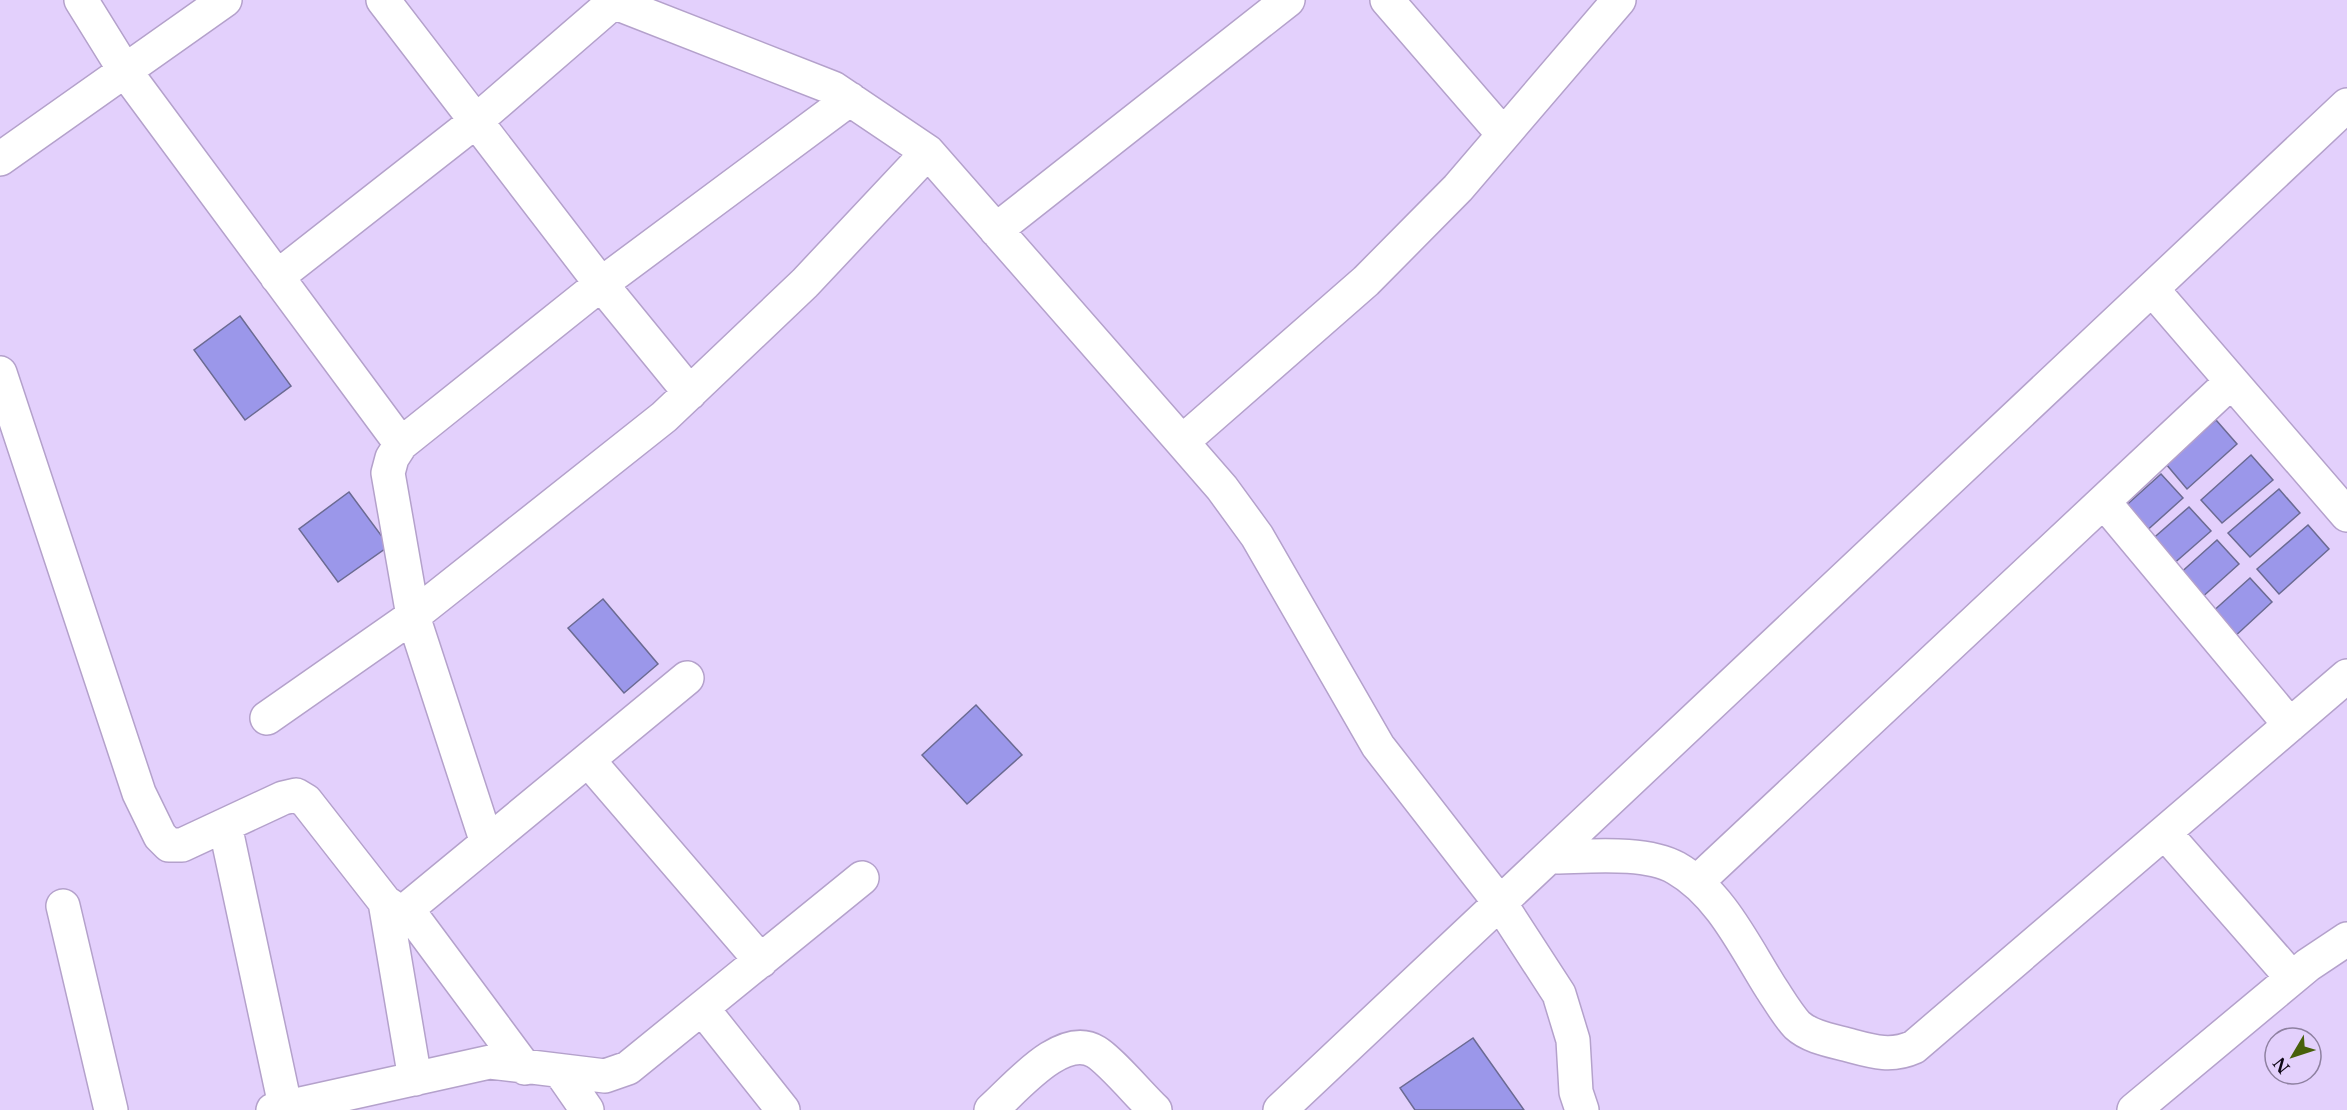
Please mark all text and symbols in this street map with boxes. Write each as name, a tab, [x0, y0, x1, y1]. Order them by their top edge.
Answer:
north arrow	[2263, 1026, 2323, 1086]
text: N	[2269, 1053, 2294, 1078]

